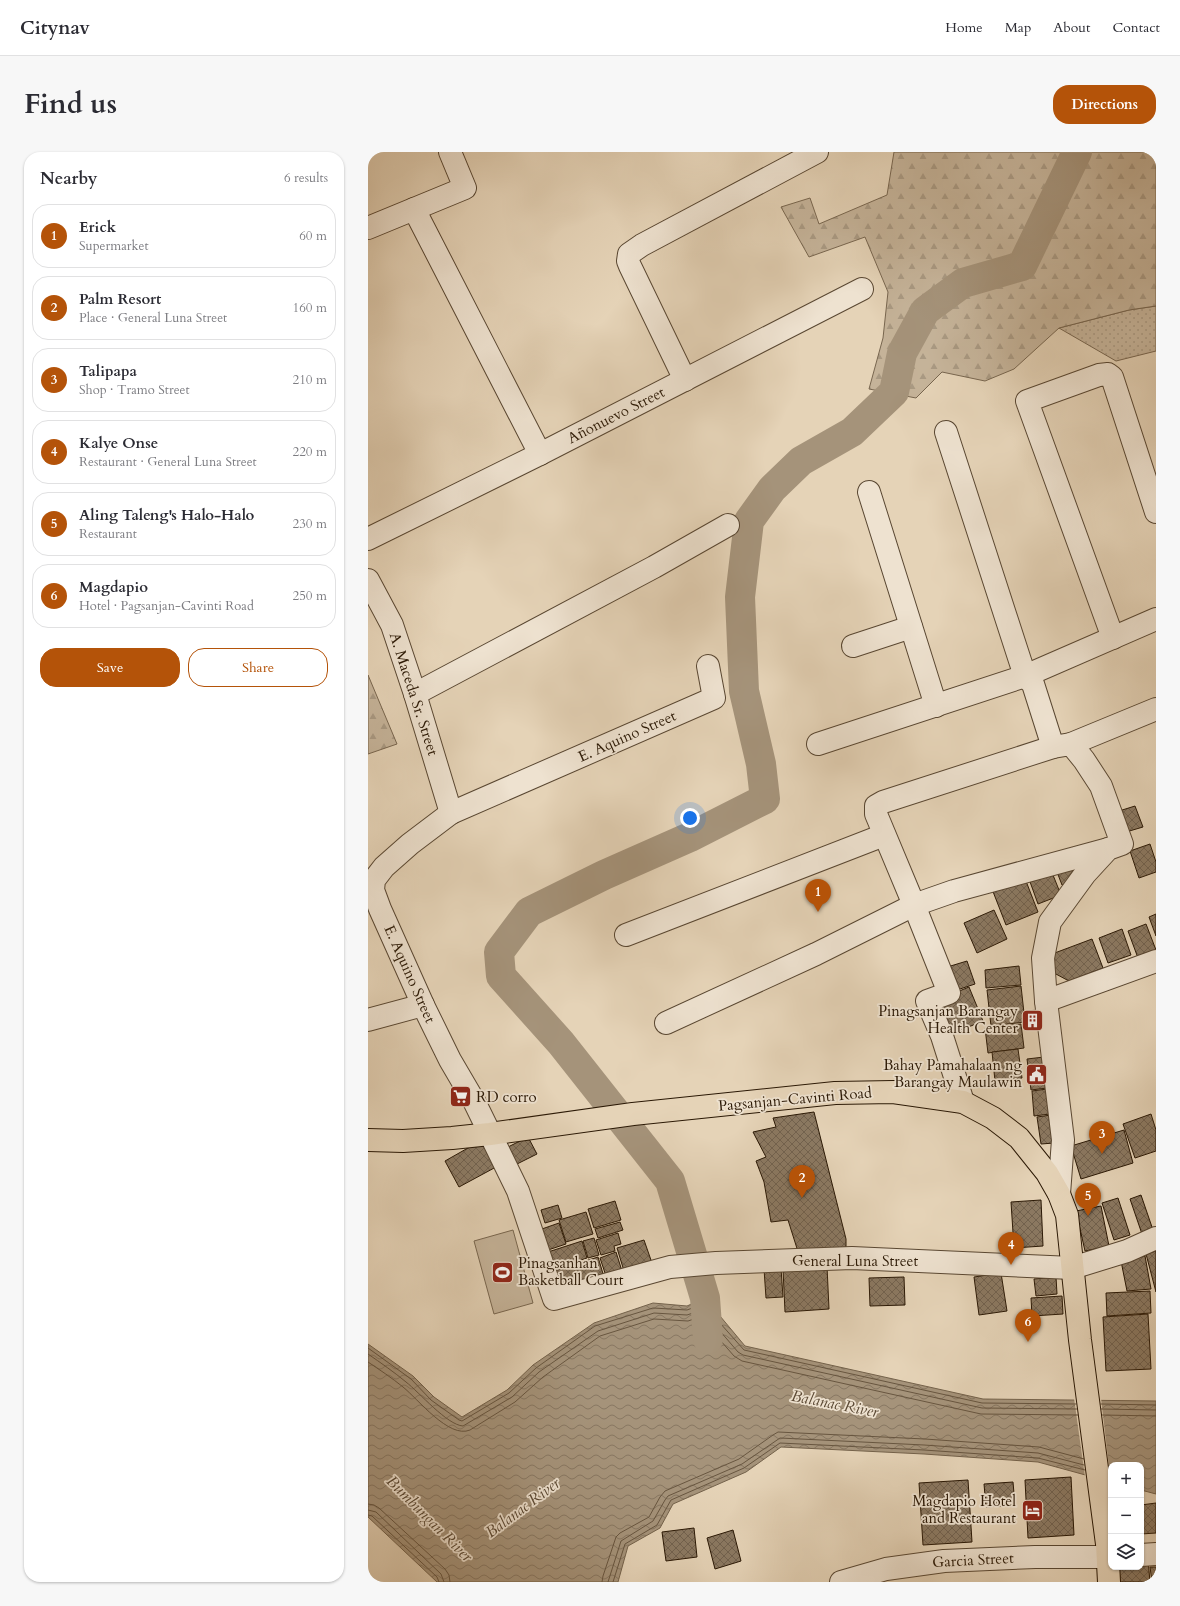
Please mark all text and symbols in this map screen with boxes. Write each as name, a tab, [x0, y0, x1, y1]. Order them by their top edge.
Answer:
text: Citynav	[20, 15, 90, 41]
text: Home	[945, 18, 983, 37]
text: Map	[1005, 18, 1031, 37]
text: About	[1053, 18, 1090, 37]
text: Contact	[1112, 18, 1160, 37]
text: Find us	[24, 85, 117, 123]
button: Directions	[1053, 85, 1156, 124]
text: Nearby	[40, 167, 97, 190]
text: 6 results	[284, 169, 328, 187]
text: Erick	[79, 217, 116, 237]
text: 1	[51, 227, 57, 245]
text: 60 m	[299, 227, 327, 245]
text: Supermarket	[79, 237, 149, 255]
text: Palm Resort	[79, 289, 161, 309]
text: 2	[51, 299, 57, 317]
text: 160 m	[293, 299, 327, 317]
text: Place · General Luna Street	[79, 309, 227, 327]
text: Talipapa	[79, 361, 137, 381]
text: 3	[51, 371, 57, 389]
text: 210 m	[293, 371, 327, 389]
text: Shop · Tramo Street	[79, 381, 190, 399]
street label: Añonuevo Street	[564, 382, 668, 448]
text: Kalye Onse	[79, 433, 158, 453]
text: 4	[51, 443, 57, 461]
text: 220 m	[293, 443, 327, 461]
text: Restaurant · General Luna Street	[79, 453, 257, 471]
text: Aling Taleng's Halo-Halo	[79, 505, 254, 525]
text: 5	[51, 515, 57, 533]
text: 230 m	[293, 515, 327, 533]
text: Restaurant	[79, 525, 137, 543]
text: Magdapio	[79, 577, 148, 597]
text: 6	[51, 587, 57, 605]
text: 250 m	[293, 587, 327, 605]
text: Hotel · Pagsanjan-Cavinti Road	[79, 597, 254, 615]
street label: A. Maceda Sr. Street	[385, 630, 443, 758]
button: Save	[40, 648, 180, 687]
button: Share	[188, 648, 328, 687]
street label: E. Aquino Street	[575, 705, 679, 766]
your location	[680, 808, 700, 828]
pin: 1	[805, 879, 831, 912]
street label: E. Aquino Street	[380, 922, 441, 1026]
place label: Pinagsanjan Barangay Health Center	[878, 1001, 1019, 1038]
building icon: Pinagsanjan Barangay Health Center	[1020, 1007, 1046, 1033]
place label: Bahay Pamahalaan ng Barangay Maulawin	[883, 1055, 1023, 1092]
public building icon: Bahay Pamahalaan ng Barangay Maulawin	[1024, 1061, 1050, 1087]
street label: Pagsanjan-Cavinti Road	[717, 1082, 873, 1116]
supermarket icon: RD corro	[447, 1084, 473, 1110]
place label: RD corro	[476, 1087, 537, 1107]
pin: 3	[1089, 1121, 1115, 1154]
pin: 2	[789, 1165, 815, 1198]
pin: 5	[1075, 1183, 1101, 1216]
pin: 4	[998, 1232, 1024, 1265]
street label: General Luna Street	[792, 1251, 918, 1271]
place label: Pinagsanhan Basketball Court	[518, 1253, 624, 1290]
sports icon: Pinagsanhan Basketball Court	[490, 1259, 516, 1285]
pin: 6	[1015, 1309, 1041, 1342]
water label: Balanac River	[789, 1385, 881, 1423]
map controls	[1108, 1462, 1144, 1570]
button: +	[1108, 1462, 1144, 1498]
water label: Bumbungan River	[381, 1471, 478, 1567]
water label: Balanac River	[481, 1472, 565, 1543]
place label: Magdapio Hotel and Restaurant	[912, 1491, 1016, 1528]
hotel icon: Magdapio Hotel and Restaurant	[1019, 1497, 1045, 1523]
button: −	[1108, 1498, 1144, 1534]
button: layers	[1108, 1534, 1144, 1570]
street label: Garcia Street	[932, 1548, 1014, 1572]

